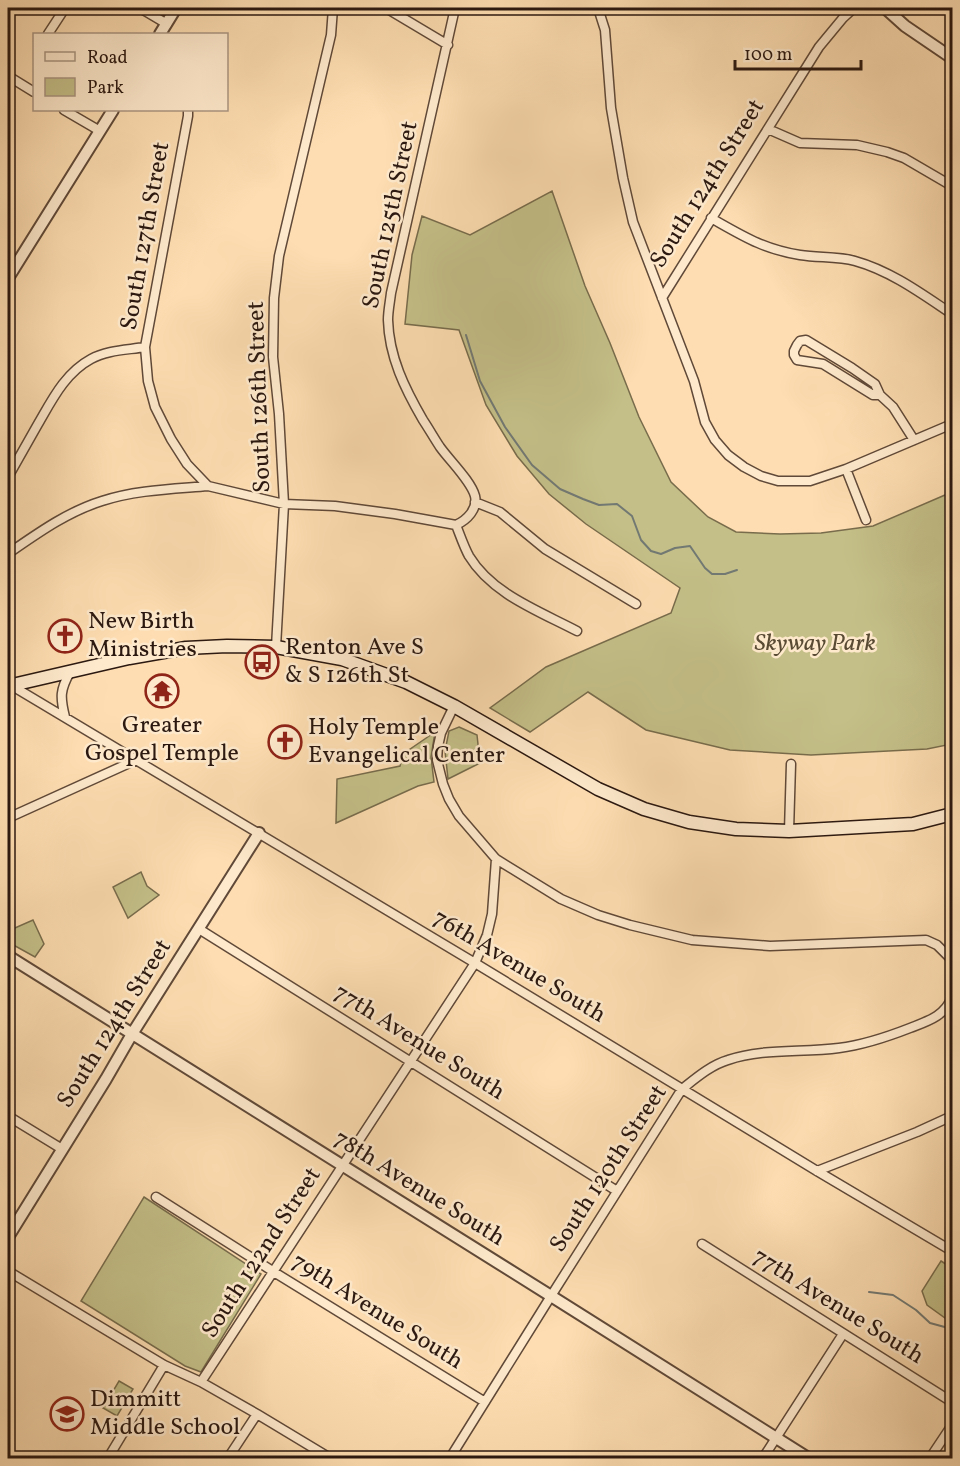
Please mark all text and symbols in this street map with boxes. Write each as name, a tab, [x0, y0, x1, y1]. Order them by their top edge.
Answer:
legend	[33, 33, 228, 111]
scale bar	[735, 33, 861, 71]
text: 100 m	[744, 43, 793, 68]
text: Road	[87, 46, 128, 71]
text: Park	[87, 76, 124, 101]
street label: South 124th Street	[642, 93, 774, 275]
street label: South 125th Street	[354, 118, 428, 312]
street label: South 127th Street	[113, 139, 179, 333]
street label: South 126th Street	[240, 301, 280, 493]
place label: New Birth Ministries	[88, 605, 197, 667]
church icon: New Birth Ministries	[47, 618, 83, 654]
park label: Skyway Park	[754, 627, 876, 661]
place label: Renton Ave S & S 126th St	[285, 631, 424, 693]
bus stop icon: Renton Ave S & S 126th St	[244, 644, 280, 680]
temple icon: Greater Gospel Temple	[144, 673, 180, 709]
place label: Greater Gospel Temple	[85, 709, 239, 771]
place label: Holy Temple Evangelical Center	[308, 711, 505, 773]
church icon: Holy Temple Evangelical Center	[267, 724, 303, 760]
street label: 76th Avenue South	[426, 902, 612, 1032]
street label: South 124th Street	[49, 933, 181, 1115]
street label: 77th Avenue South	[327, 977, 511, 1109]
street label: South 120th Street	[542, 1078, 676, 1260]
street label: 78th Avenue South	[327, 1123, 511, 1255]
street label: South 122nd Street	[194, 1161, 330, 1345]
street label: 77th Avenue South	[746, 1241, 930, 1373]
street label: 79th Avenue South	[284, 1245, 470, 1379]
place label: Dimmitt Middle School	[90, 1383, 240, 1445]
school or university icon: Dimmitt Middle School	[49, 1396, 85, 1432]

